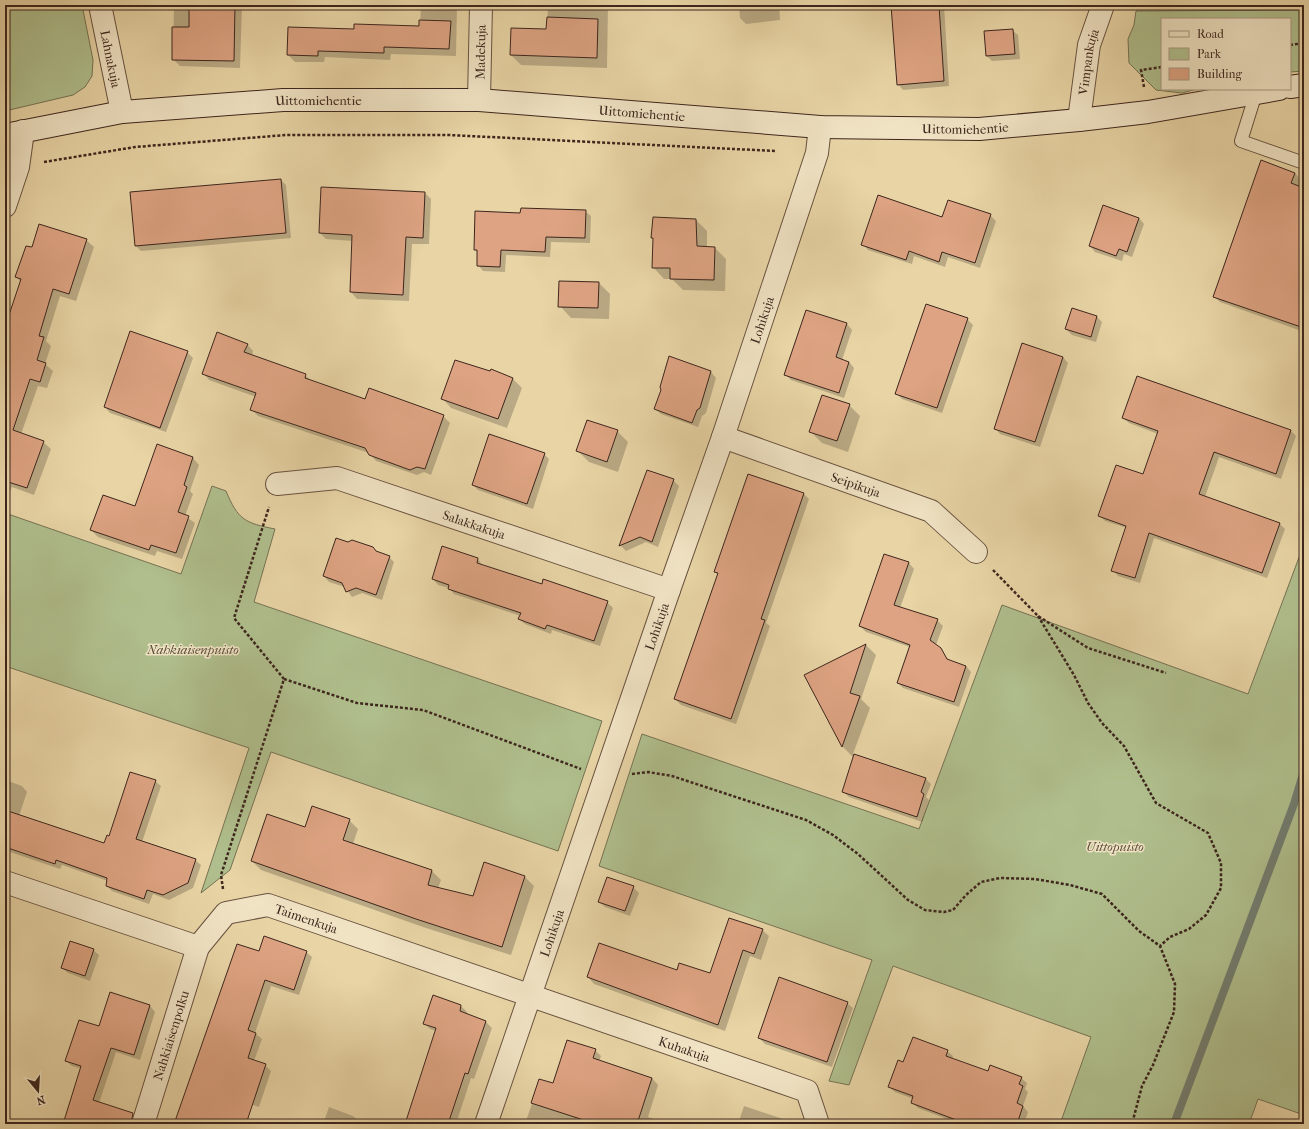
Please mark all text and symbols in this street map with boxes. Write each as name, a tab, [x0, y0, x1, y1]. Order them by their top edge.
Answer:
legend	[1161, 18, 1291, 90]
street label: Madekuja	[472, 23, 488, 80]
street label: Vimpankuja	[1075, 26, 1102, 97]
text: Road	[1197, 27, 1224, 41]
street label: Lahnakuja	[98, 29, 124, 90]
text: Park	[1197, 47, 1222, 61]
text: Building	[1197, 67, 1242, 81]
street label: Uittomiehentie	[274, 92, 362, 108]
street label: Uittomiehentie	[598, 102, 686, 124]
street label: Uittomiehentie	[922, 119, 1010, 137]
street label: Lohikuja	[747, 293, 777, 346]
street label: Seipikuja	[829, 469, 883, 500]
street label: Salakkakuja	[441, 507, 508, 542]
street label: Lohikuja	[641, 600, 672, 652]
park label: Nahkiaisenpuisto	[146, 642, 239, 657]
park label: Uittopuisto	[1086, 839, 1144, 854]
street label: Taimenkuja	[273, 900, 341, 936]
street label: Lohikuja	[536, 906, 567, 959]
street label: Nahkiaisenpolku	[150, 988, 192, 1082]
street label: Kuhakuja	[657, 1033, 713, 1065]
north arrow	[18, 1071, 58, 1111]
text: N	[34, 1093, 47, 1108]

